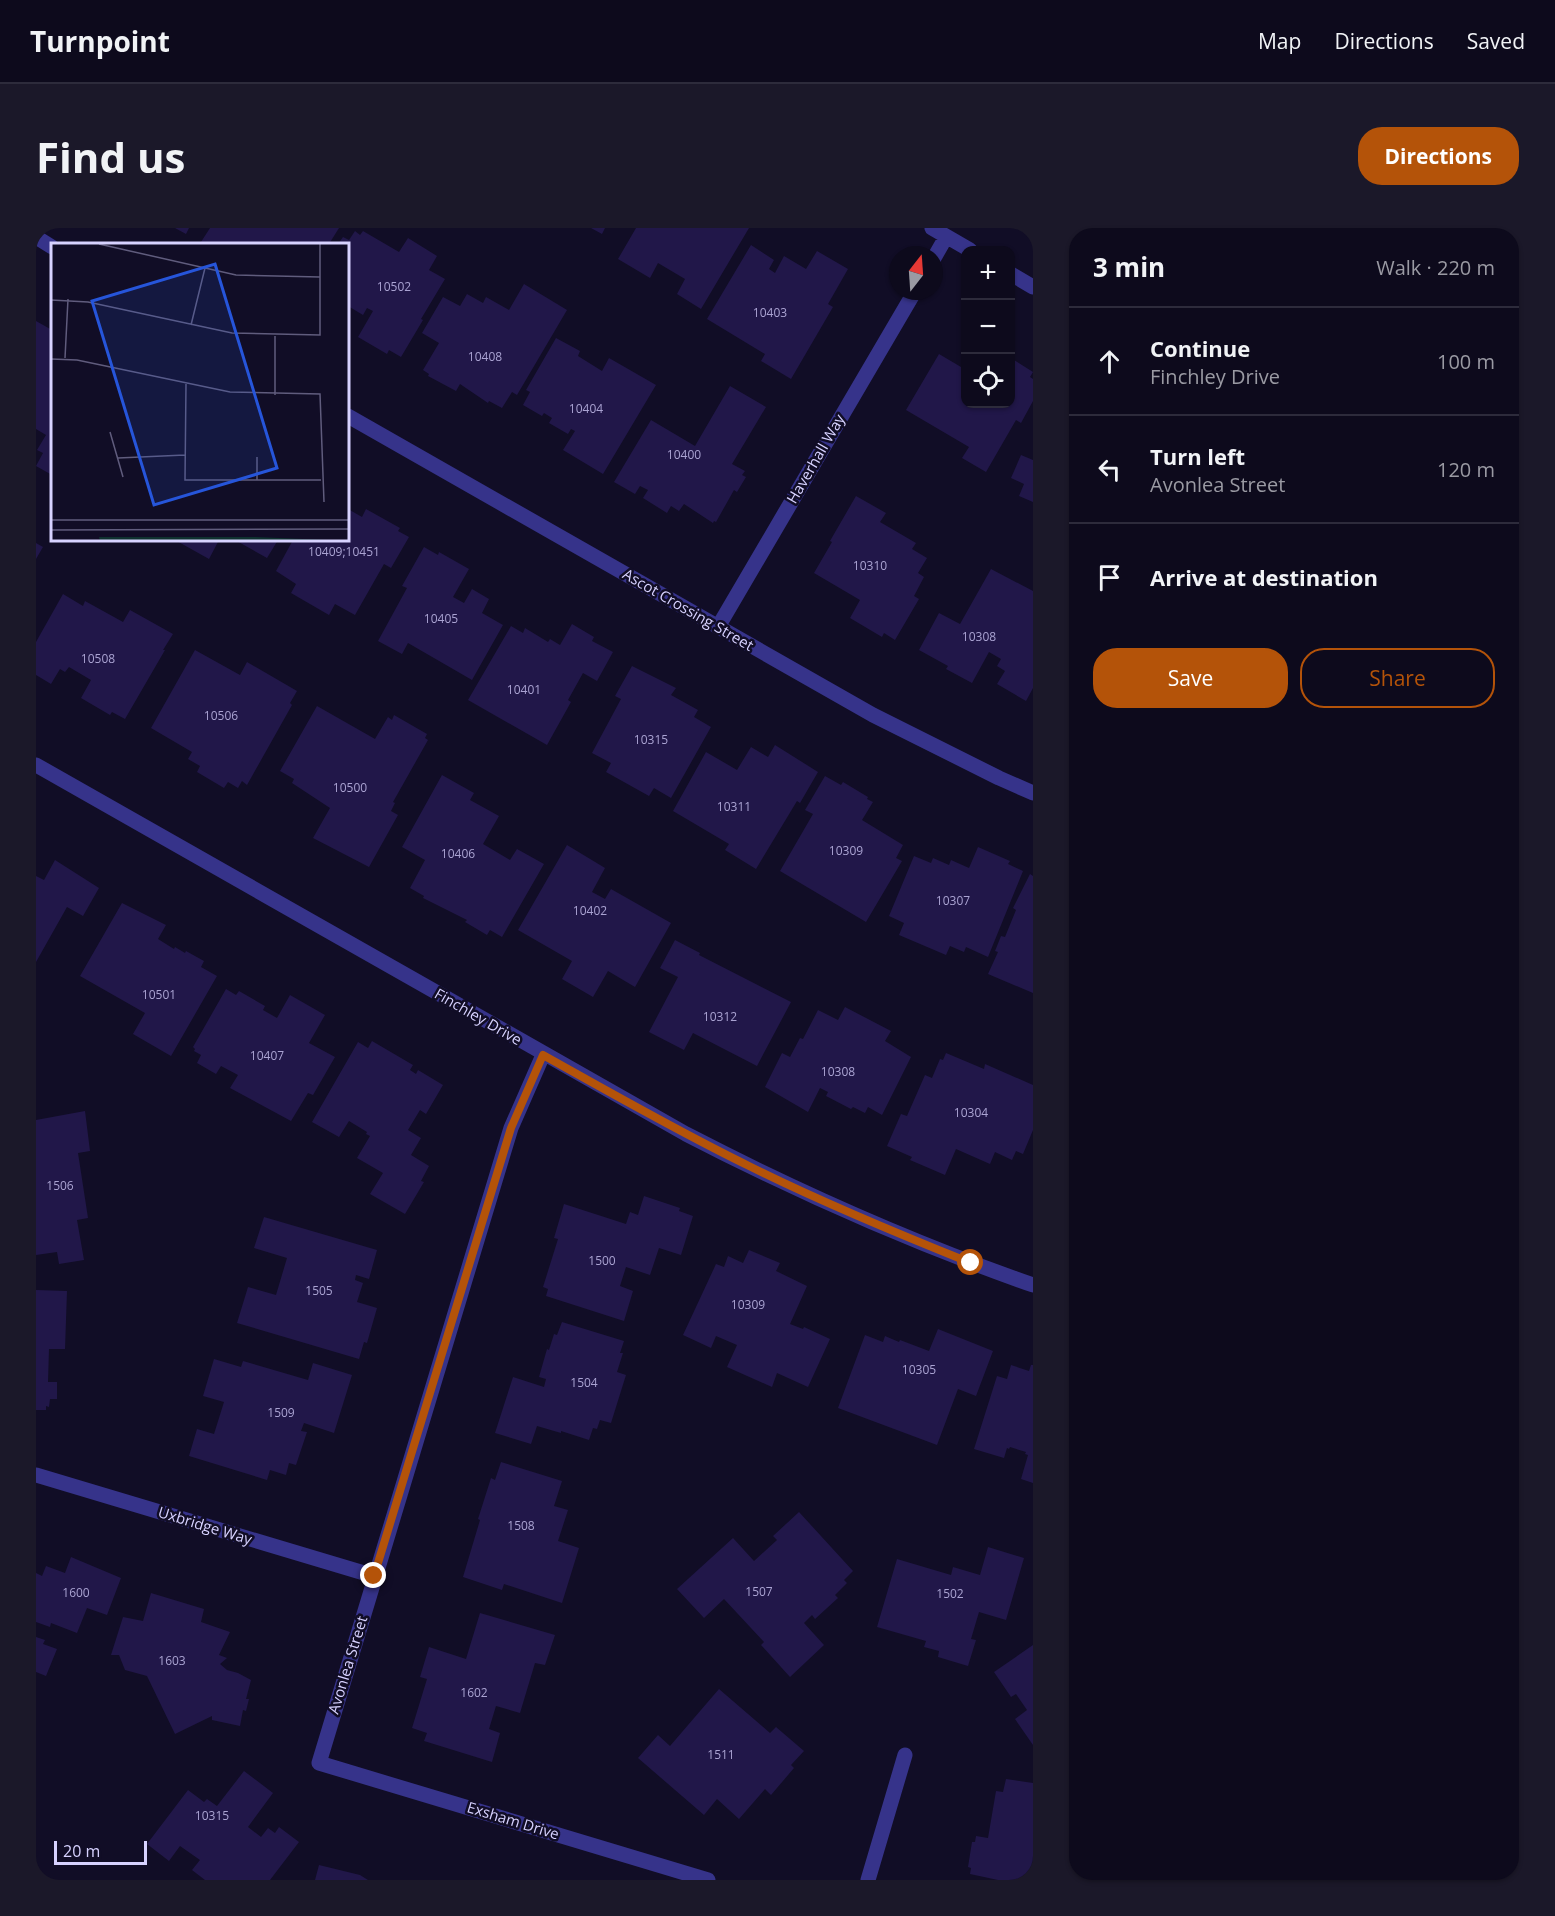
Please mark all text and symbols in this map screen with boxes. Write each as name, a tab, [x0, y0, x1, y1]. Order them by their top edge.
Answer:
text: Turnpoint	[30, 22, 170, 60]
text: Map	[1258, 27, 1301, 55]
text: Directions	[1334, 27, 1434, 55]
text: Saved	[1467, 27, 1525, 55]
button: Directions	[1358, 127, 1519, 185]
text: Find us	[36, 128, 185, 185]
inset map	[51, 243, 350, 542]
north arrow	[889, 246, 943, 300]
map controls	[961, 246, 1015, 408]
button: +	[961, 246, 1015, 300]
text: 3 min	[1093, 249, 1165, 285]
text: Walk · 220 m	[1376, 254, 1495, 281]
house number: 10502	[377, 278, 411, 295]
button: −	[961, 300, 1015, 354]
house number: 10403	[753, 304, 787, 321]
text: Continue	[1150, 333, 1250, 363]
icon: ahead	[1093, 345, 1126, 378]
house number: 10408	[468, 348, 502, 365]
text: 100 m	[1437, 348, 1495, 375]
button: locate	[961, 354, 1015, 408]
text: Finchley Drive	[1150, 363, 1280, 390]
house number: 10404	[569, 400, 603, 417]
street label: Haverhall Way	[781, 410, 849, 507]
text: Turn left	[1150, 441, 1245, 471]
house number: 10400	[667, 446, 701, 463]
icon: left	[1093, 453, 1126, 486]
text: 120 m	[1437, 456, 1495, 483]
text: Avonlea Street	[1150, 471, 1285, 498]
house number: 10409;10451	[308, 543, 380, 560]
house number: 10310	[853, 557, 887, 574]
icon: arrive	[1093, 561, 1126, 594]
text: Arrive at destination	[1150, 562, 1378, 592]
street label: Ascot Crossing Street	[619, 563, 758, 655]
house number: 10405	[424, 610, 458, 627]
house number: 10308	[962, 628, 996, 645]
button: Save	[1093, 648, 1288, 708]
button: Share	[1300, 648, 1495, 708]
house number: 10508	[81, 650, 115, 667]
house number: 10401	[507, 681, 541, 698]
house number: 10506	[204, 707, 238, 724]
house number: 10315	[634, 731, 668, 748]
house number: 10500	[333, 779, 367, 796]
house number: 10311	[717, 798, 751, 815]
house number: 10309	[829, 842, 863, 859]
house number: 10406	[441, 845, 475, 862]
house number: 10307	[936, 892, 970, 909]
house number: 10402	[573, 902, 607, 919]
street label: Finchley Drive	[431, 983, 526, 1049]
house number: 10501	[142, 986, 176, 1003]
house number: 10312	[703, 1008, 737, 1025]
house number: 10407	[250, 1047, 284, 1064]
house number: 10308	[821, 1063, 855, 1080]
house number: 10304	[954, 1104, 988, 1121]
house number: 1506	[46, 1177, 74, 1194]
route start	[957, 1249, 983, 1275]
house number: 1500	[588, 1252, 616, 1269]
house number: 1505	[305, 1282, 333, 1299]
house number: 10309	[731, 1296, 765, 1313]
house number: 10305	[902, 1361, 936, 1378]
house number: 1504	[570, 1374, 598, 1391]
house number: 1509	[267, 1404, 295, 1421]
street label: Uxbridge Way	[156, 1501, 255, 1549]
house number: 1508	[507, 1517, 535, 1534]
route end	[360, 1562, 386, 1588]
house number: 1507	[745, 1583, 773, 1600]
house number: 1600	[62, 1584, 90, 1601]
house number: 1502	[936, 1585, 964, 1602]
street label: Avonlea Street	[323, 1613, 371, 1716]
house number: 1603	[158, 1652, 186, 1669]
house number: 1602	[460, 1684, 488, 1701]
house number: 1511	[707, 1746, 735, 1763]
street label: Exsham Drive	[465, 1797, 562, 1844]
house number: 10315	[195, 1807, 229, 1824]
scale bar	[54, 1838, 147, 1866]
text: 20 m	[63, 1840, 100, 1862]

